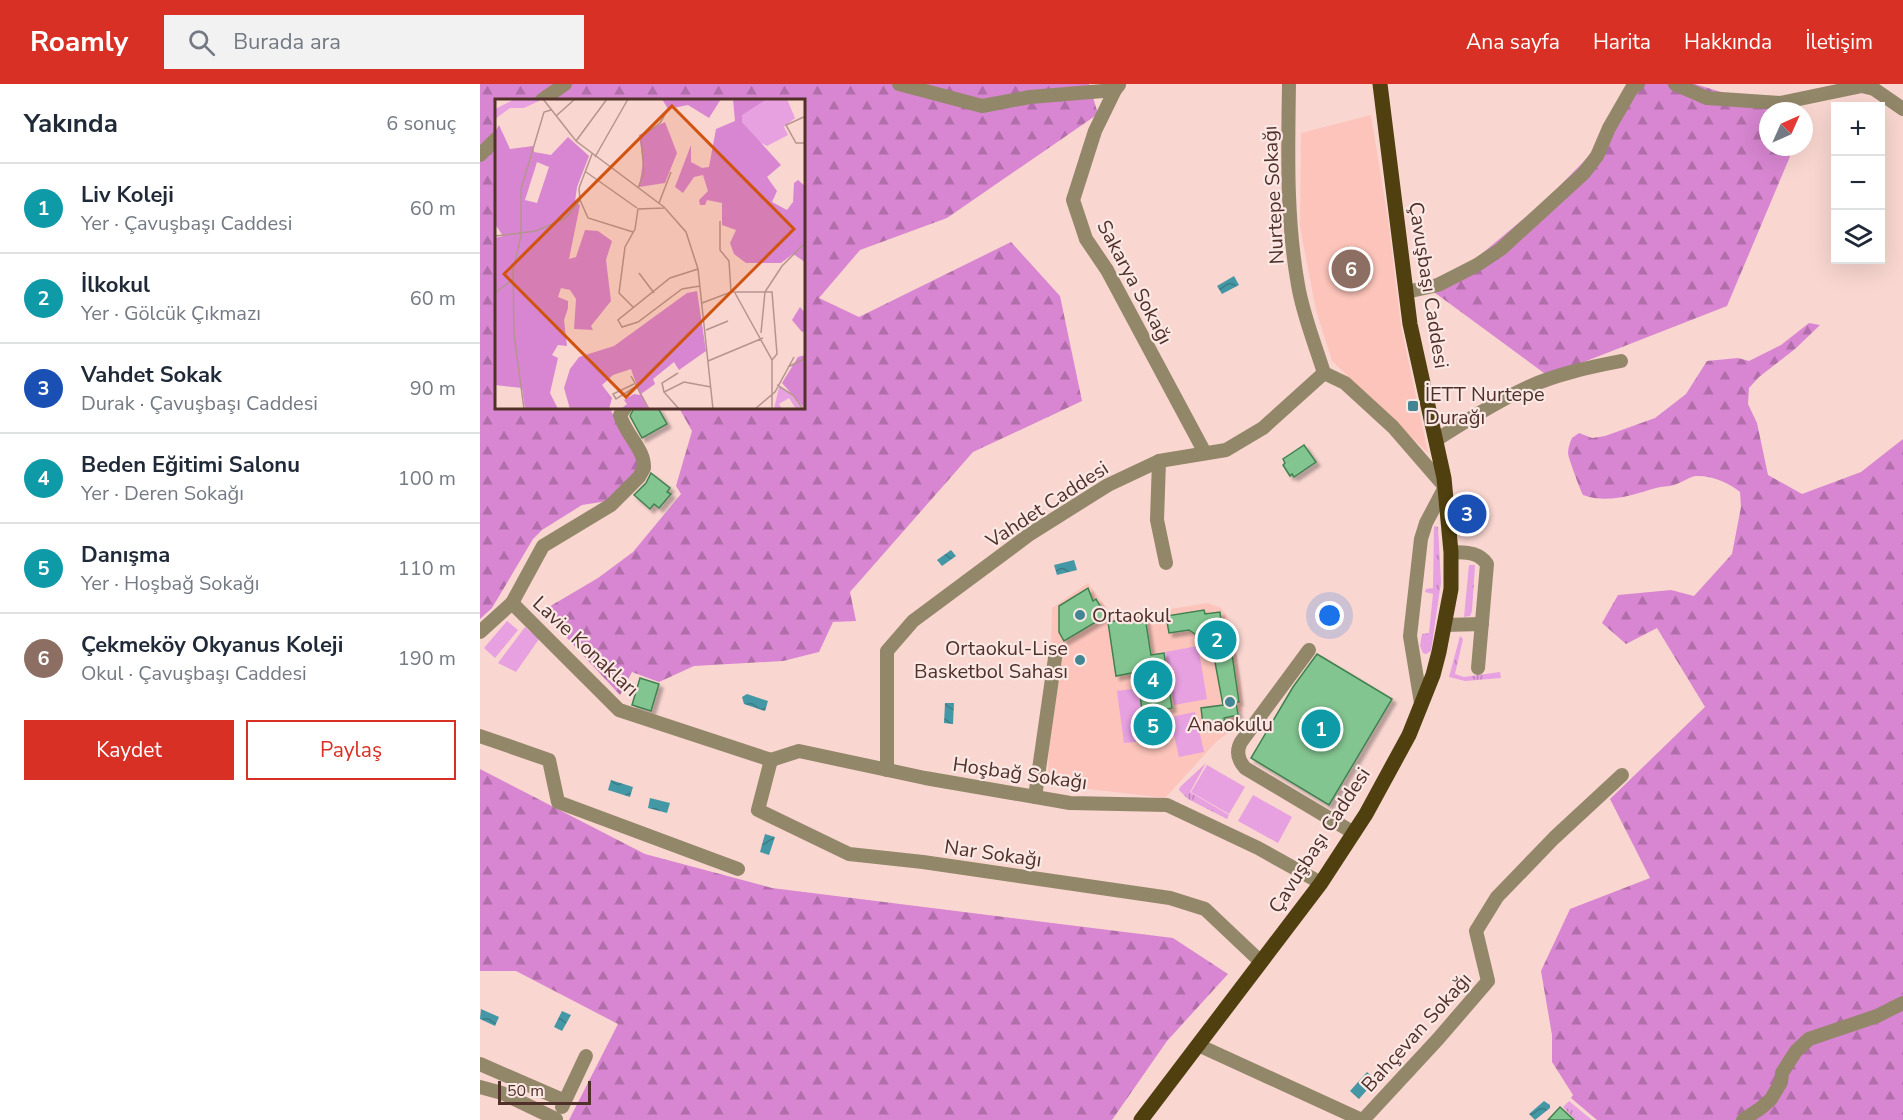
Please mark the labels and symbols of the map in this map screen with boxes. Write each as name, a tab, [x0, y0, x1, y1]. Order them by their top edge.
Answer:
inset map	[495, 99, 806, 410]
north arrow	[1759, 102, 1813, 156]
street label: Nurtepe Sokağı	[1256, 125, 1291, 265]
street label: Çavuşbaşı Caddesi	[1402, 200, 1455, 370]
street label: Sakarya Sokağı	[1090, 215, 1179, 349]
pin: 6	[1332, 246, 1370, 291]
place label: İETT Nurtepe Durağı	[1425, 381, 1545, 431]
marker: İETT Nurtepe Durağı	[1406, 399, 1420, 413]
street label: Vahdet Caddesi	[980, 455, 1114, 555]
pin: 3	[1448, 492, 1486, 536]
street label: Lavie Konakları	[527, 590, 645, 703]
your location	[1315, 601, 1344, 630]
place label: Ortaokul	[1092, 602, 1171, 629]
marker: Ortaokul	[1073, 608, 1087, 622]
pin: 2	[1198, 618, 1236, 662]
place label: Ortaokul-Lise Basketbol Sahası	[914, 635, 1068, 685]
marker: Ortaokul-Lise Basketbol Sahası	[1073, 653, 1087, 667]
pin: 4	[1134, 658, 1172, 702]
marker: Anaokulu	[1223, 695, 1237, 709]
pin: 5	[1134, 704, 1172, 748]
pin: 1	[1302, 706, 1340, 752]
place label: Anaokulu	[1187, 711, 1273, 738]
street label: Hoşbağ Sokağı	[951, 751, 1089, 796]
street label: Çavuşbaşı Caddesi	[1262, 762, 1377, 918]
street label: Nar Sokağı	[943, 833, 1043, 874]
street label: Bahçevan Sokağı	[1355, 967, 1477, 1098]
scale bar	[498, 1078, 591, 1106]

